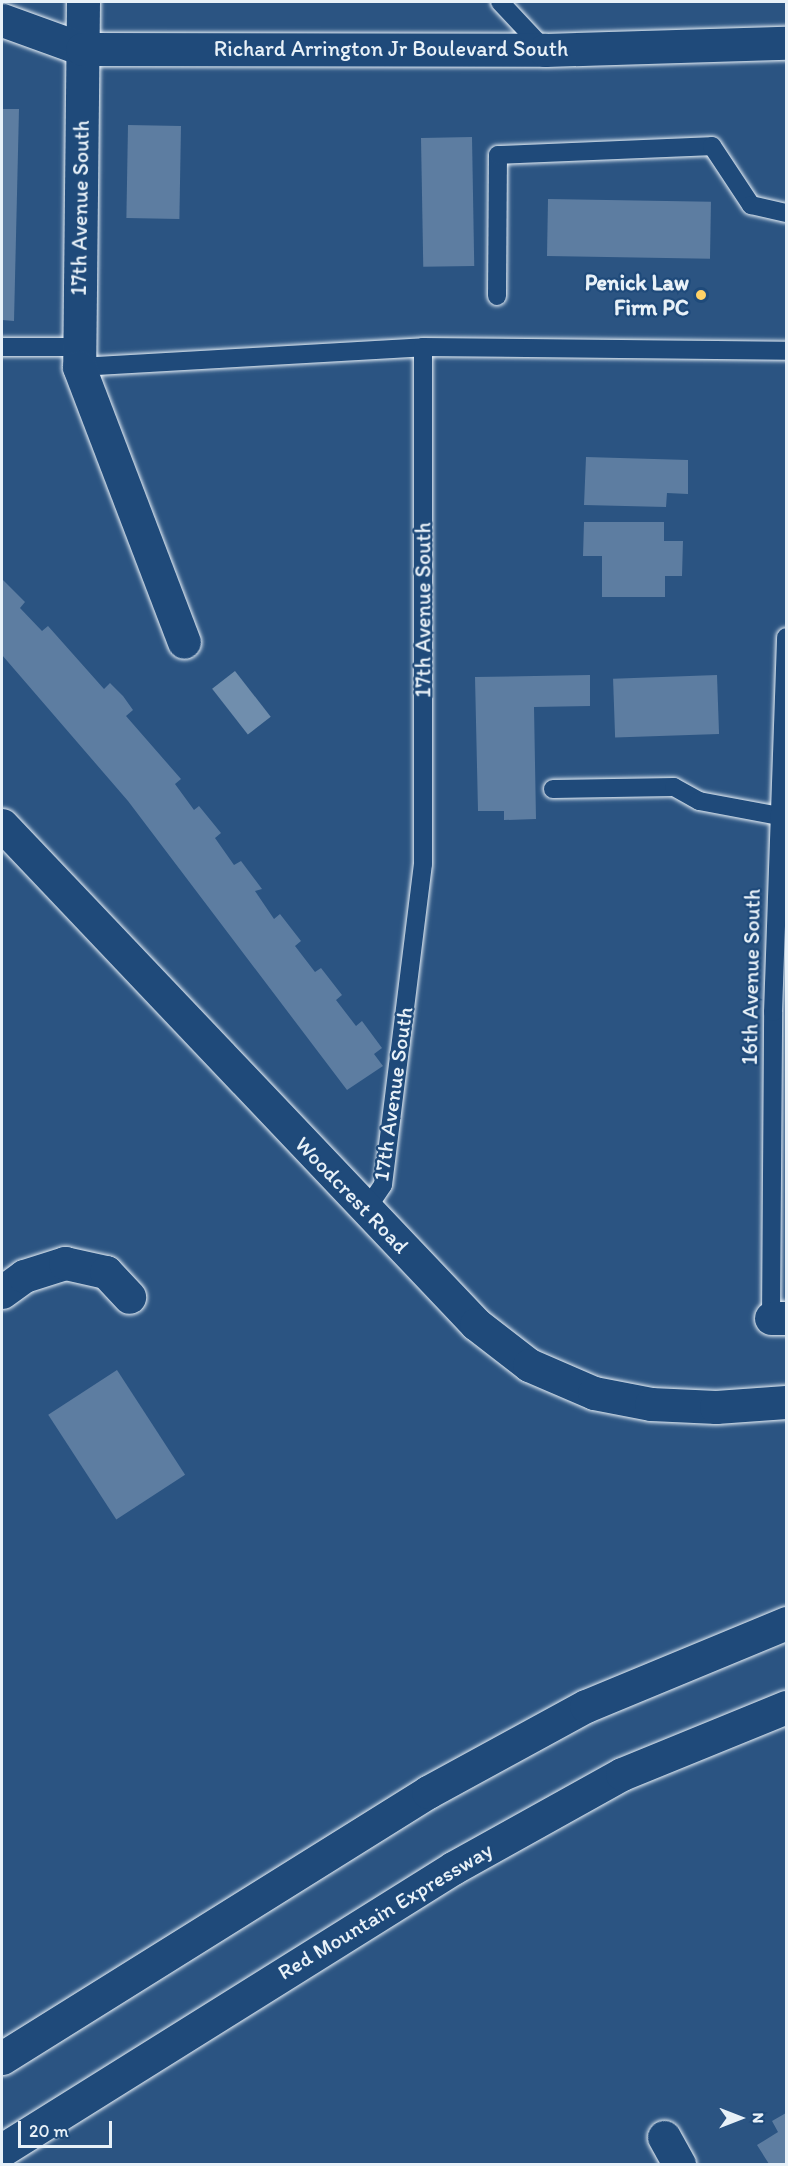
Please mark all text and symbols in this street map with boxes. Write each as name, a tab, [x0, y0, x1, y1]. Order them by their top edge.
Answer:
street label: Richard Arrington Jr Boulevard South	[213, 36, 569, 62]
street label: 17th Avenue South	[65, 121, 95, 295]
place label: Penick Law Firm PC	[585, 269, 689, 320]
marker: Penick Law Firm PC	[694, 288, 708, 302]
street label: 17th Avenue South	[410, 523, 436, 697]
street label: 16th Avenue South	[736, 889, 766, 1065]
street label: 17th Avenue South	[368, 1006, 418, 1182]
street label: Woodcrest Road	[290, 1131, 414, 1259]
street label: Red Mountain Expressway	[273, 1837, 497, 1985]
north arrow	[710, 2088, 770, 2148]
scale bar	[21, 2109, 116, 2147]
text: N	[749, 2113, 768, 2123]
text: 20 m	[29, 2120, 69, 2142]

